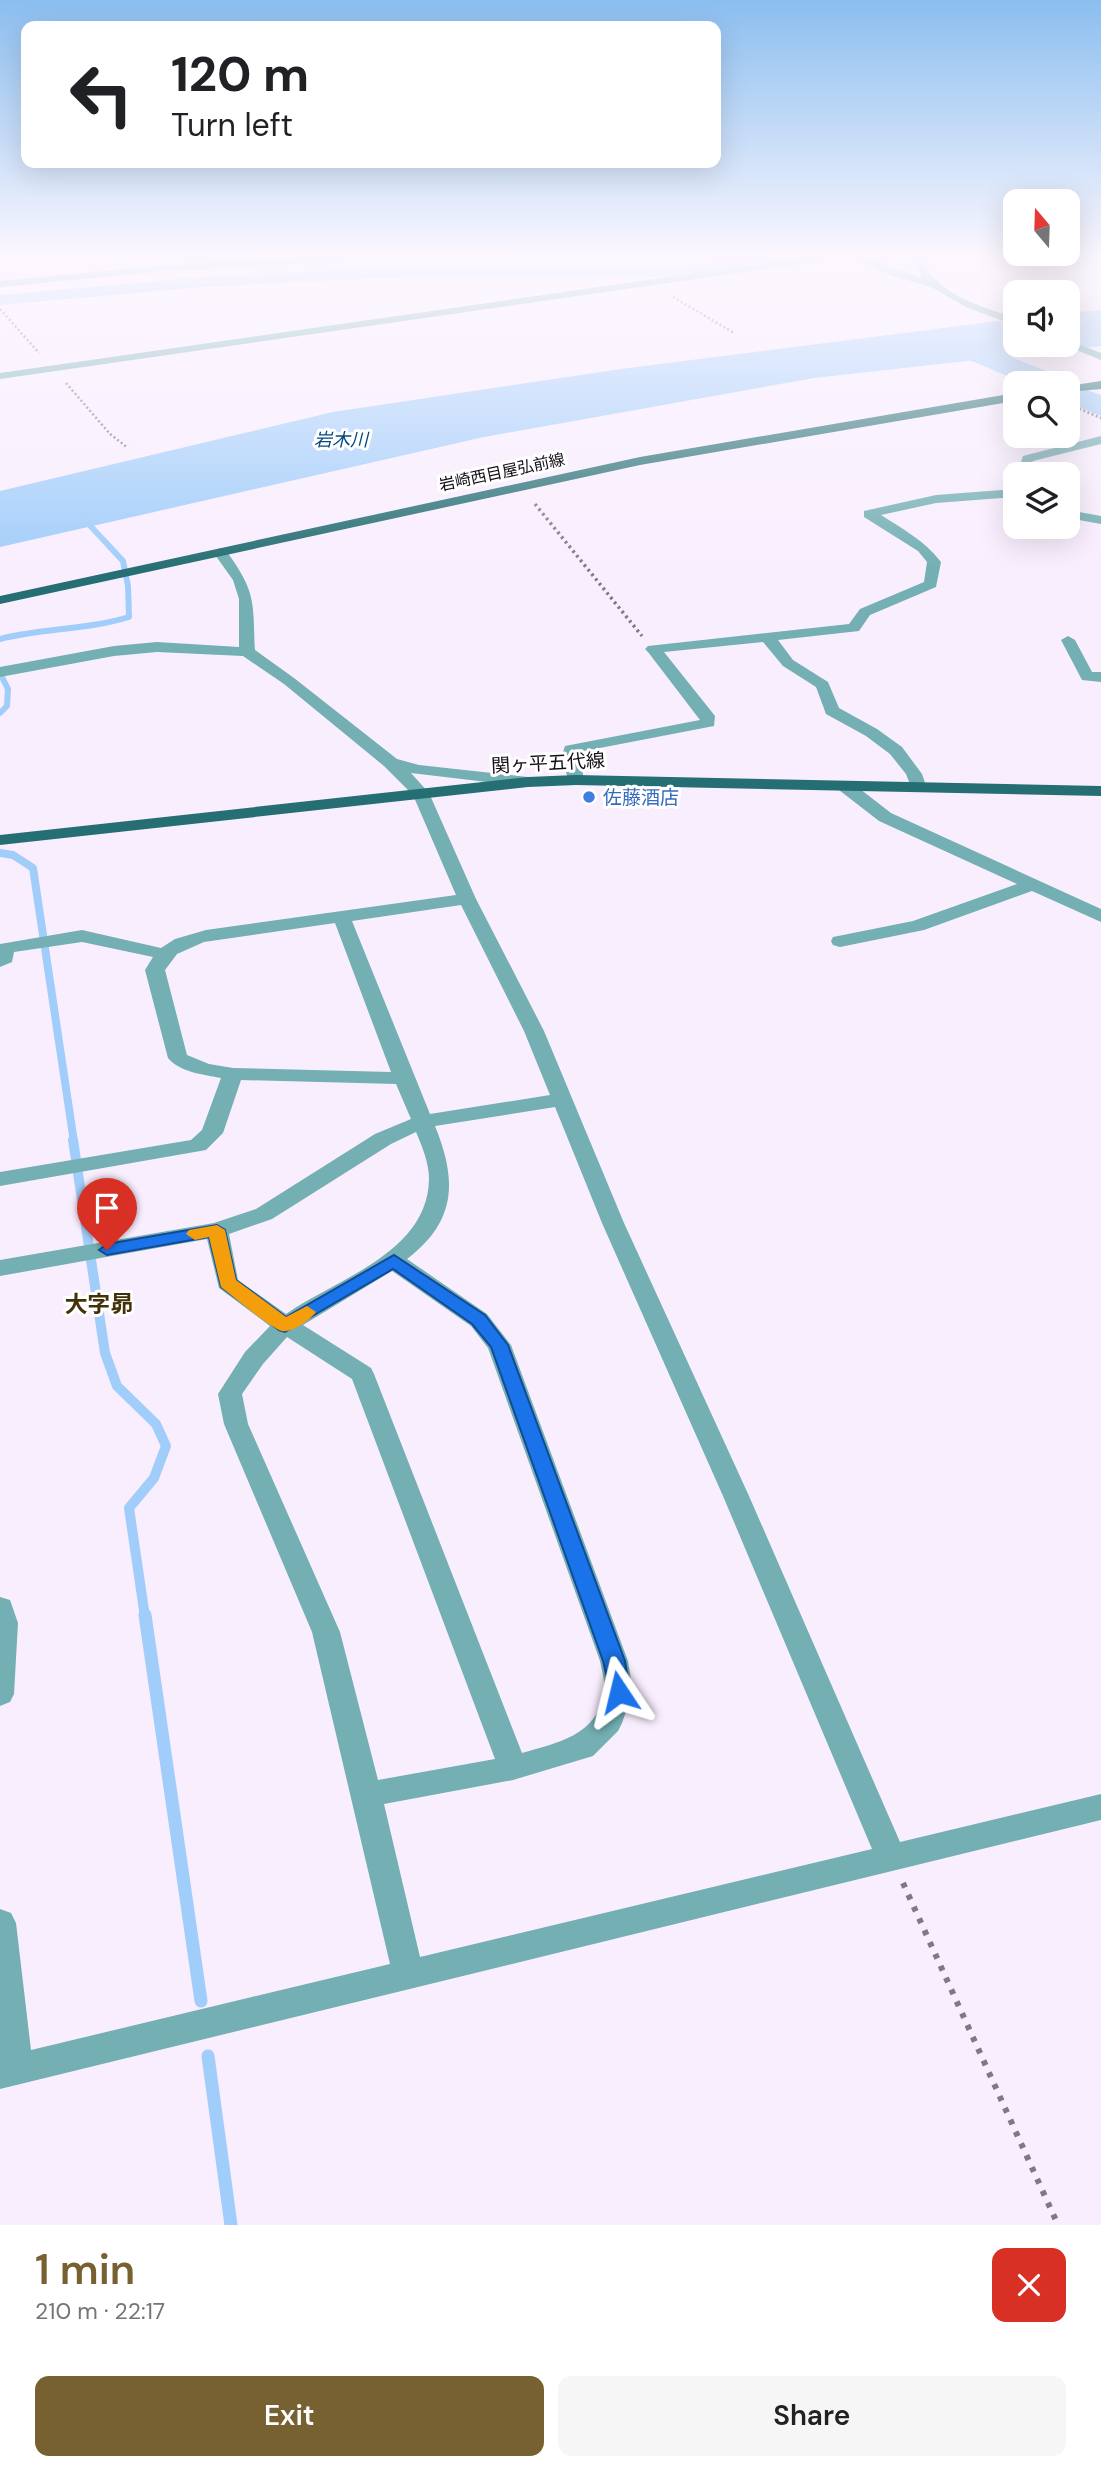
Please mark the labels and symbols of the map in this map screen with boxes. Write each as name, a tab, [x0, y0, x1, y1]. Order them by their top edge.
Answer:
north arrow	[1003, 189, 1080, 266]
water label: 岩木川	[314, 428, 370, 452]
street label: 岩崎西目屋弘前線	[437, 448, 567, 496]
street label: 関ヶ平五代線	[490, 748, 606, 778]
place label: 佐藤酒店	[603, 785, 679, 810]
marker: 佐藤酒店	[581, 789, 597, 805]
pin	[77, 1178, 137, 1250]
district label: 大字昴	[65, 1289, 134, 1319]
position arrow	[582, 1655, 656, 1729]

